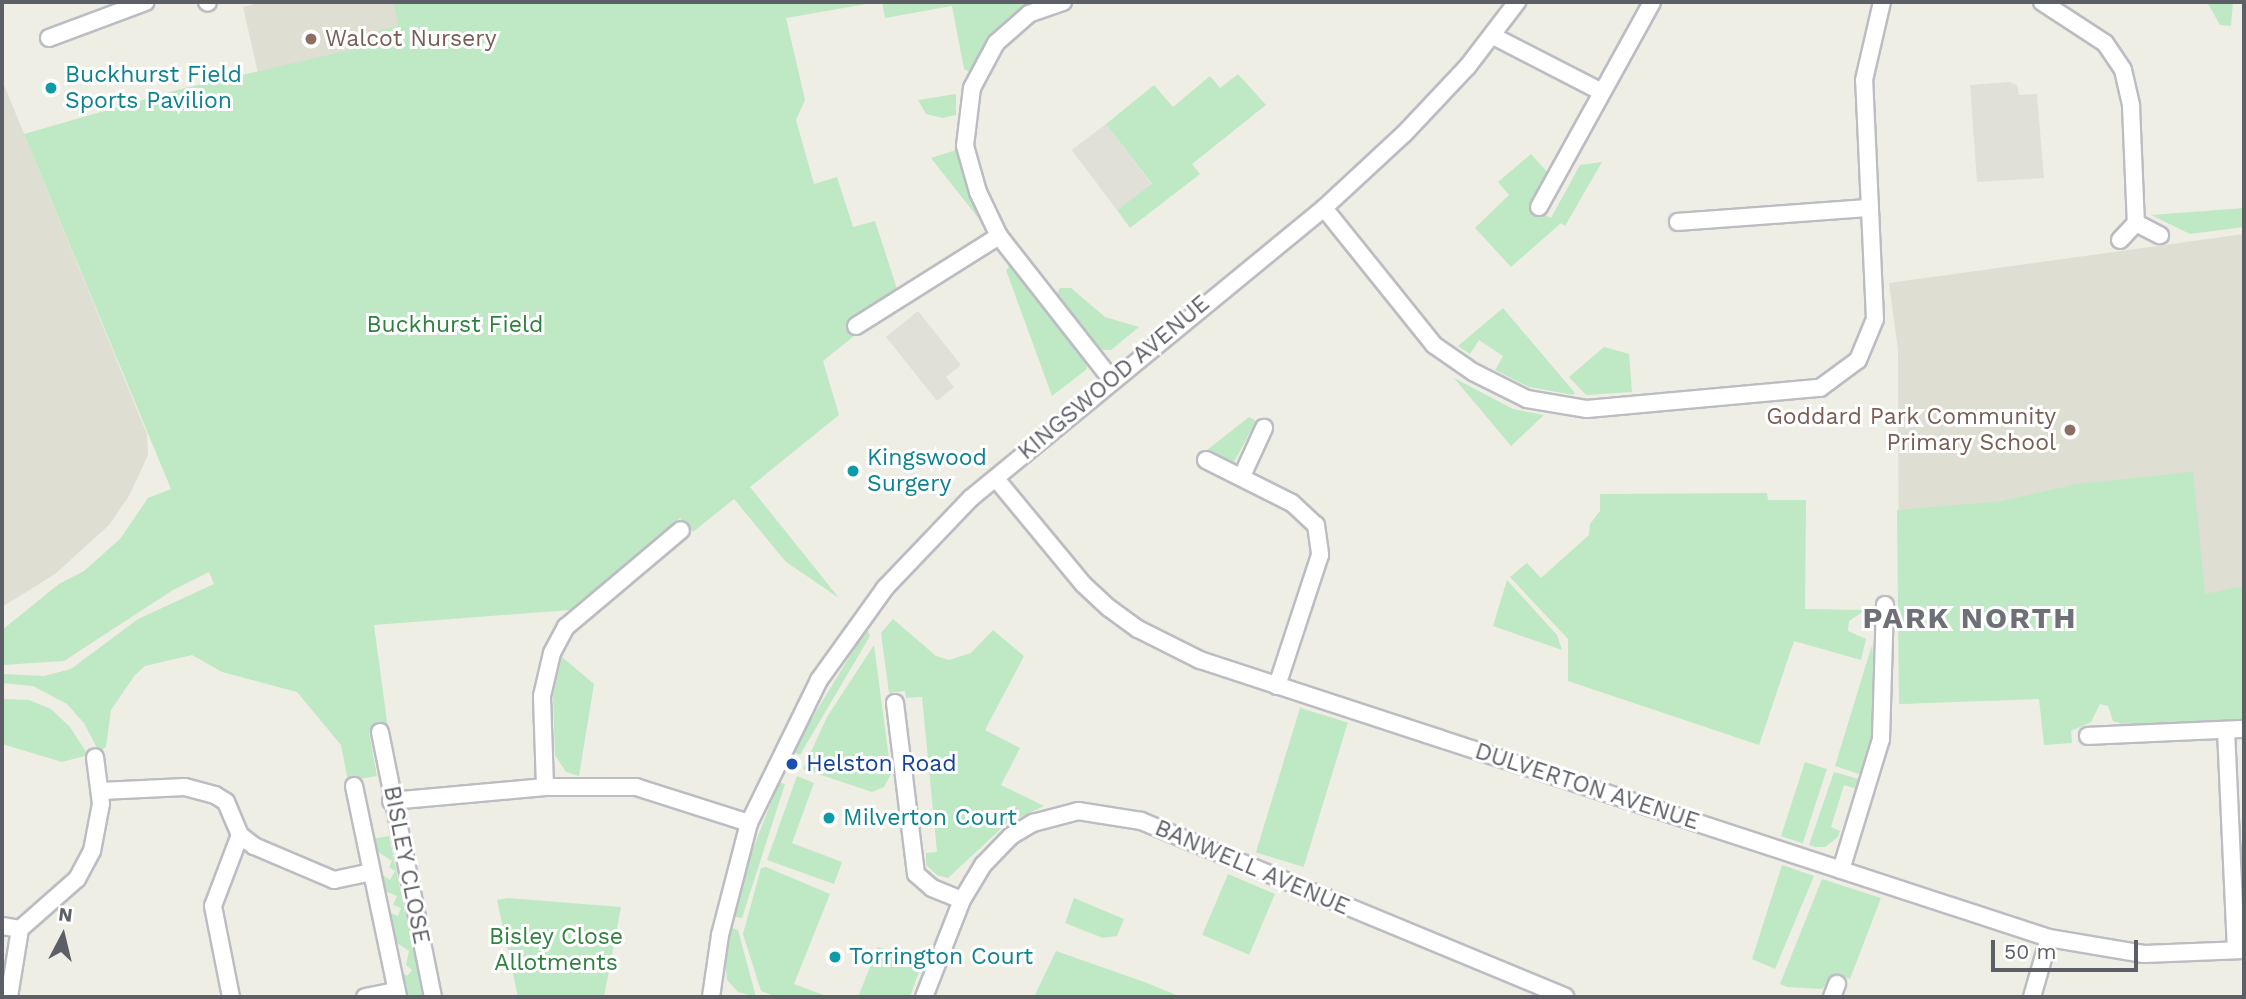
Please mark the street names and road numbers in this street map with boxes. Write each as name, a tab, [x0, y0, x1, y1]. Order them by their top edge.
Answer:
street label: KINGSWOOD AVENUE	[1012, 290, 1216, 466]
street label: DULVERTON AVENUE	[1471, 738, 1703, 836]
street label: BISLEY CLOSE	[377, 783, 435, 947]
street label: BANWELL AVENUE	[1150, 814, 1354, 922]

